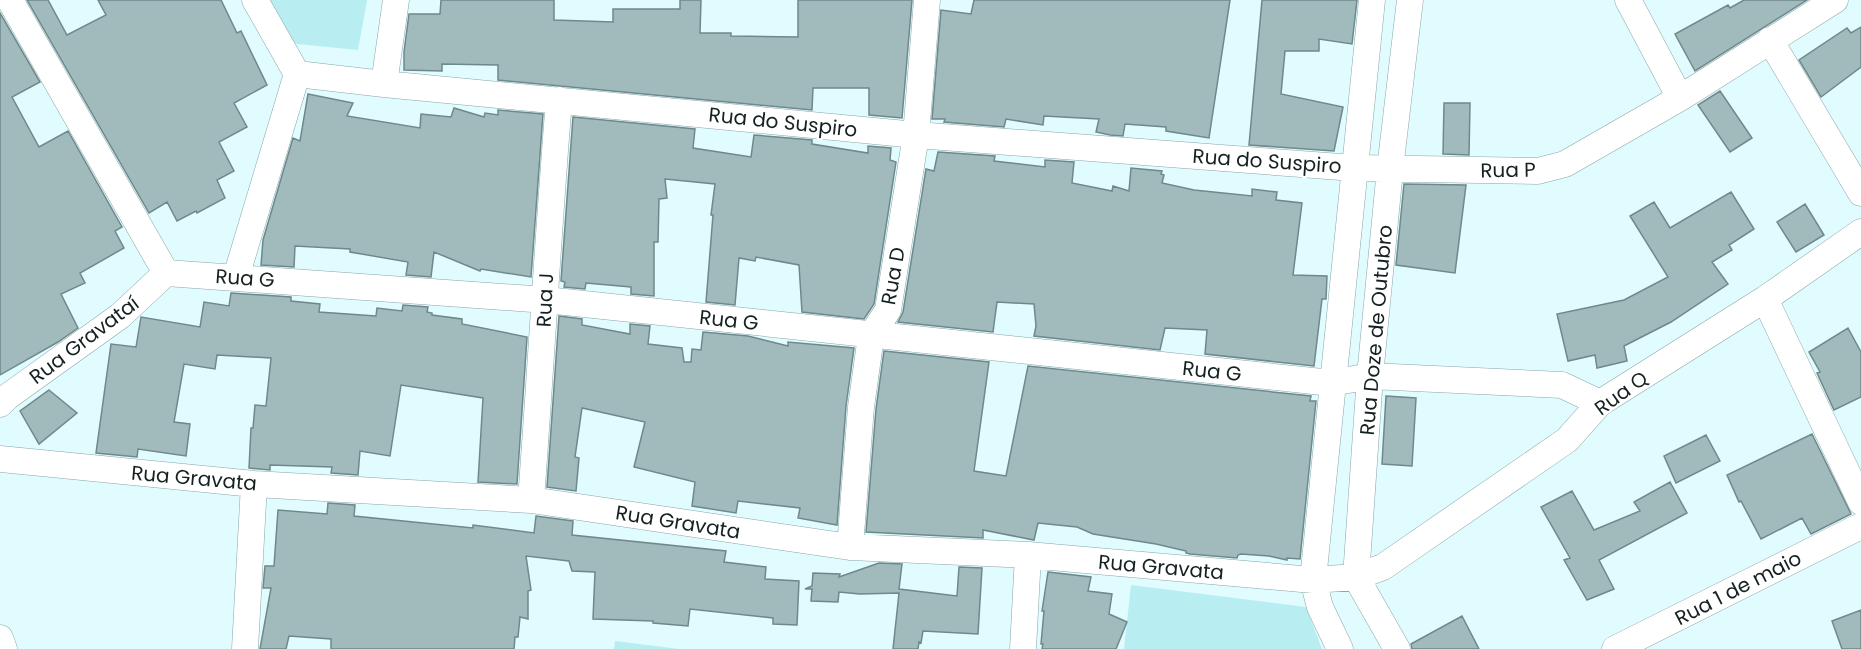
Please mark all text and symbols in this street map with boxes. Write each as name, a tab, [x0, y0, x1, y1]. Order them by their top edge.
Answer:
street label: Rua do Suspiro	[707, 100, 859, 144]
street label: Rua do Suspiro	[1192, 142, 1342, 180]
street label: Rua P	[1480, 156, 1536, 184]
street label: Rua Doze de Outubro	[1353, 224, 1399, 436]
street label: Rua D	[874, 245, 912, 307]
street label: Rua G	[214, 262, 276, 294]
street label: Rua J	[530, 272, 560, 328]
street label: Rua Gravataí	[23, 289, 145, 391]
street label: Rua G	[698, 303, 760, 337]
street label: Rua G	[1181, 354, 1243, 388]
street label: Rua Q	[1589, 364, 1654, 422]
street label: Rua Gravata	[130, 459, 258, 497]
street label: Rua Gravata	[614, 498, 742, 546]
street label: Rua 1 de maio	[1670, 544, 1806, 632]
street label: Rua Gravata	[1097, 548, 1225, 586]

